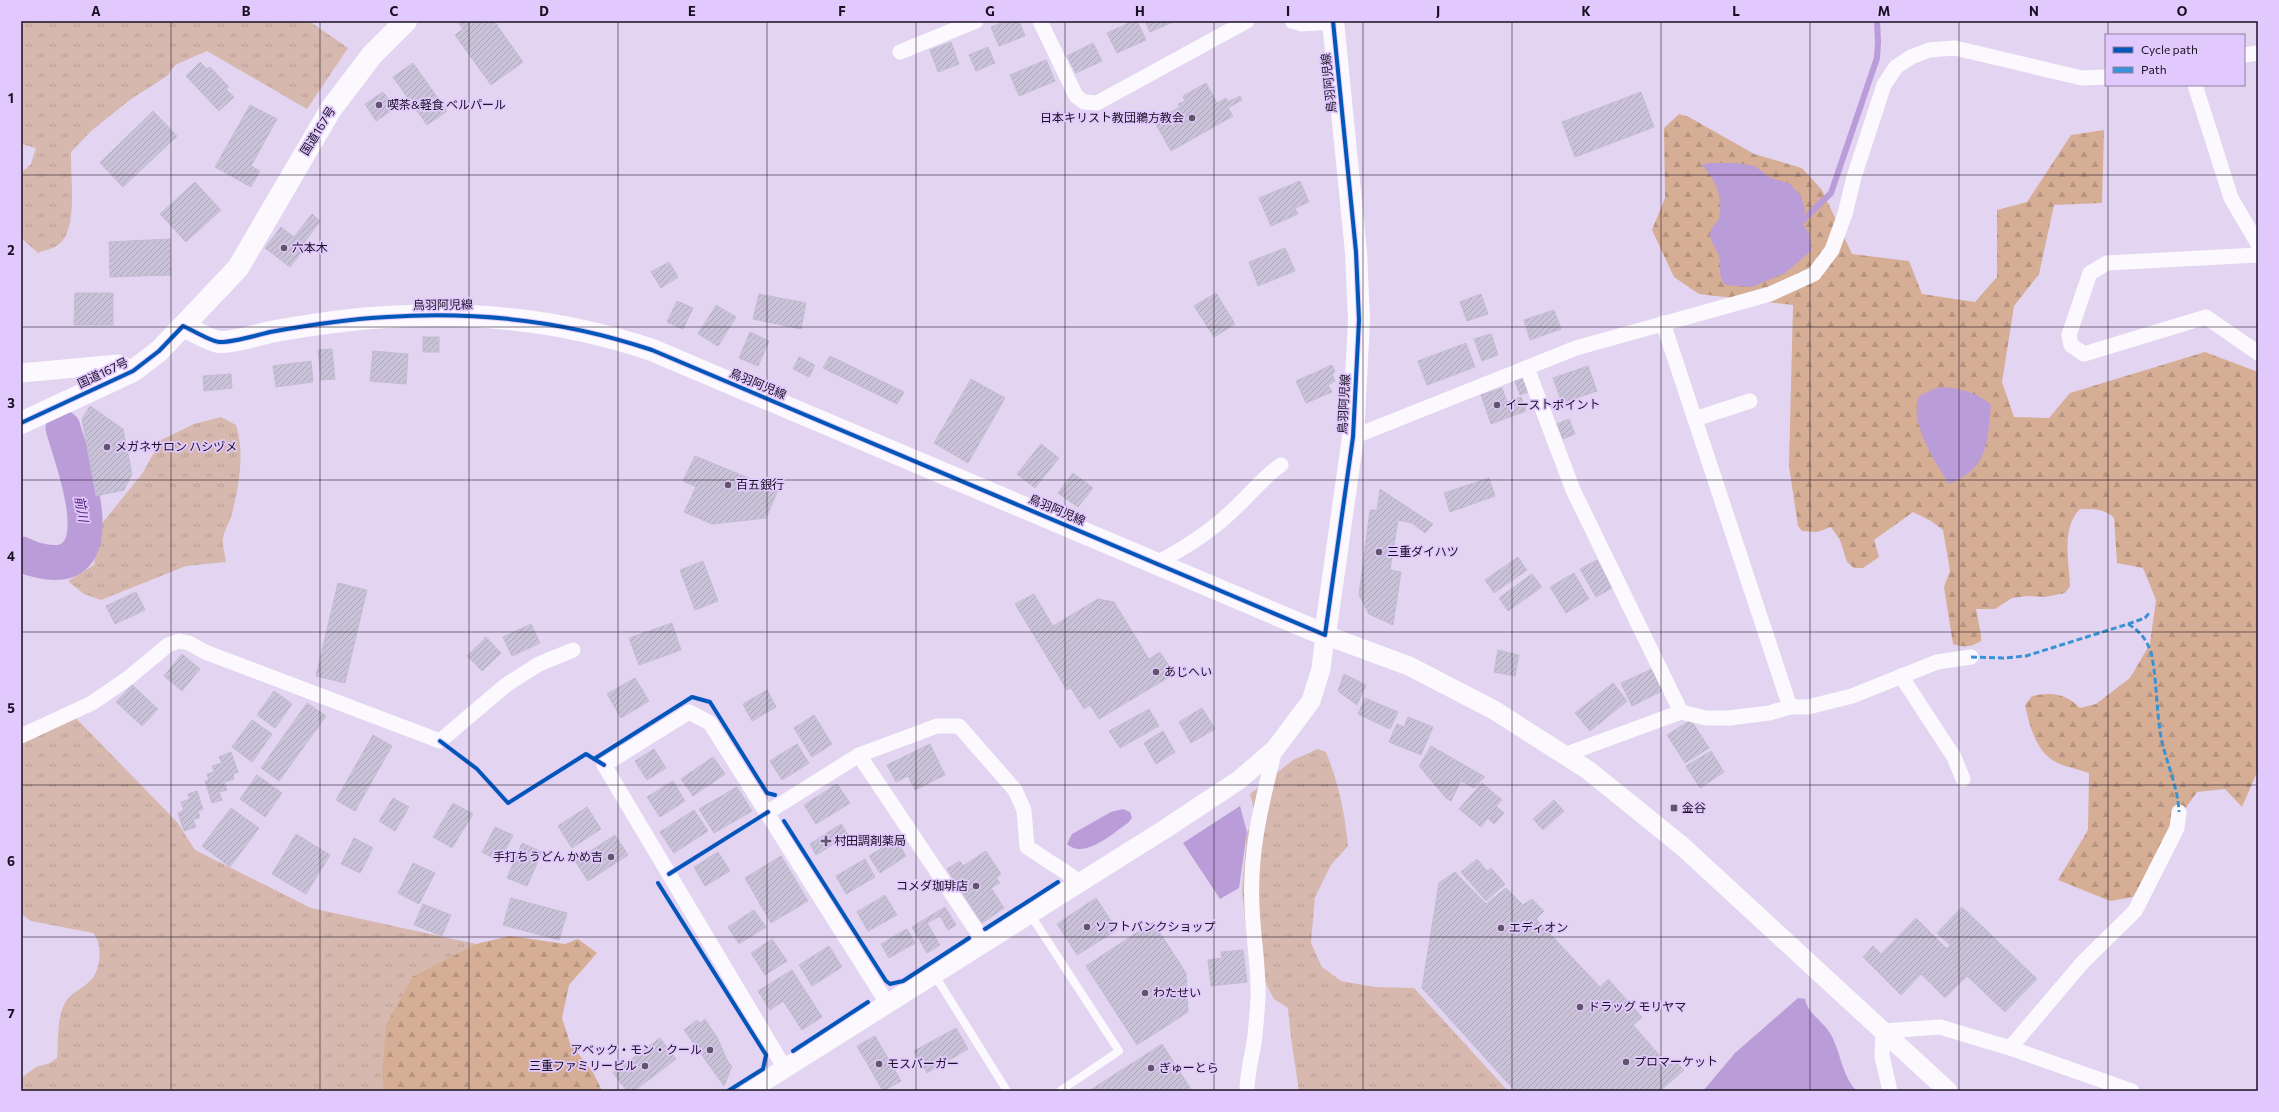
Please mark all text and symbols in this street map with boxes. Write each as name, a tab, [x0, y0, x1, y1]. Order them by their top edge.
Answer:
text: A	[91, 3, 101, 19]
text: B	[242, 3, 251, 19]
text: C	[390, 3, 399, 19]
text: D	[539, 3, 549, 19]
text: E	[688, 3, 696, 19]
text: F	[838, 3, 846, 19]
text: G	[985, 3, 995, 19]
text: H	[1135, 3, 1145, 19]
text: I	[1286, 3, 1290, 19]
text: J	[1436, 3, 1440, 19]
text: K	[1581, 3, 1591, 19]
text: L	[1732, 3, 1740, 19]
text: M	[1878, 3, 1890, 19]
text: N	[2029, 3, 2039, 19]
text: O	[2177, 3, 2188, 19]
legend	[2105, 34, 2245, 86]
text: Cycle path	[2141, 42, 2198, 56]
street label: 鳥羽阿児線	[1318, 53, 1338, 114]
text: Path	[2141, 62, 2167, 76]
text: 1	[8, 90, 14, 106]
place label: 喫茶&軽食 ベルパール	[387, 97, 506, 111]
marker: 喫茶&軽食 ベルパール	[374, 100, 384, 110]
street label: 国道167号	[297, 104, 338, 157]
place label: 日本キリスト教団鵜方教会	[1040, 110, 1184, 124]
marker: 日本キリスト教団鵜方教会	[1187, 113, 1197, 123]
place label: 六本木	[292, 240, 328, 254]
text: 2	[7, 242, 15, 258]
marker: 六本木	[279, 243, 289, 253]
street label: 鳥羽阿児線	[413, 296, 473, 312]
street label: 国道167号	[75, 354, 130, 390]
street label: 鳥羽阿児線	[728, 365, 789, 401]
street label: 鳥羽阿児線	[1334, 374, 1352, 434]
text: 3	[7, 395, 15, 411]
place label: イーストポイント	[1505, 397, 1600, 411]
marker: イーストポイント	[1492, 400, 1502, 410]
place label: メガネサロン ハシヅメ	[115, 439, 237, 453]
marker: メガネサロン ハシヅメ	[102, 442, 112, 452]
place label: 百五銀行	[736, 477, 784, 491]
marker: 百五銀行	[723, 480, 733, 490]
street label: 鳥羽阿児線	[1027, 491, 1088, 527]
water label: 前川	[72, 495, 92, 525]
place label: 三重ダイハツ	[1387, 544, 1459, 558]
marker: 三重ダイハツ	[1374, 547, 1384, 557]
text: 4	[7, 548, 15, 564]
place label: あじへい	[1164, 664, 1212, 678]
marker: あじへい	[1151, 667, 1161, 677]
text: 5	[7, 700, 15, 716]
place label: 金谷	[1682, 800, 1706, 814]
marker: 金谷	[1669, 803, 1679, 813]
place label: 村田調剤薬局	[834, 833, 906, 847]
marker: 村田調剤薬局	[821, 836, 831, 846]
place label: 手打ちうどん かめ吉	[493, 849, 603, 863]
marker: 手打ちうどん かめ吉	[606, 852, 616, 862]
text: 6	[7, 853, 15, 869]
place label: コメダ珈琲店	[896, 878, 968, 892]
marker: コメダ珈琲店	[971, 881, 981, 891]
place label: ソフトバンクショップ	[1095, 919, 1216, 933]
place label: エディオン	[1509, 920, 1568, 934]
marker: ソフトバンクショップ	[1082, 922, 1092, 932]
marker: エディオン	[1496, 923, 1506, 933]
place label: わたせい	[1153, 985, 1201, 999]
marker: わたせい	[1140, 988, 1150, 998]
place label: ドラッグ モリヤマ	[1588, 999, 1686, 1013]
marker: ドラッグ モリヤマ	[1575, 1002, 1585, 1012]
text: 7	[7, 1005, 15, 1021]
place label: アベック・モン・クール	[570, 1042, 702, 1056]
marker: アベック・モン・クール	[705, 1045, 715, 1055]
place label: プロマーケット	[1634, 1054, 1718, 1068]
place label: モスバーガー	[887, 1056, 959, 1070]
marker: プロマーケット	[1621, 1057, 1631, 1067]
place label: 三重ファミリービル	[529, 1058, 637, 1072]
marker: モスバーガー	[874, 1059, 884, 1069]
place label: ぎゅーとら	[1159, 1060, 1219, 1074]
marker: 三重ファミリービル	[640, 1061, 650, 1071]
marker: ぎゅーとら	[1146, 1063, 1156, 1073]

